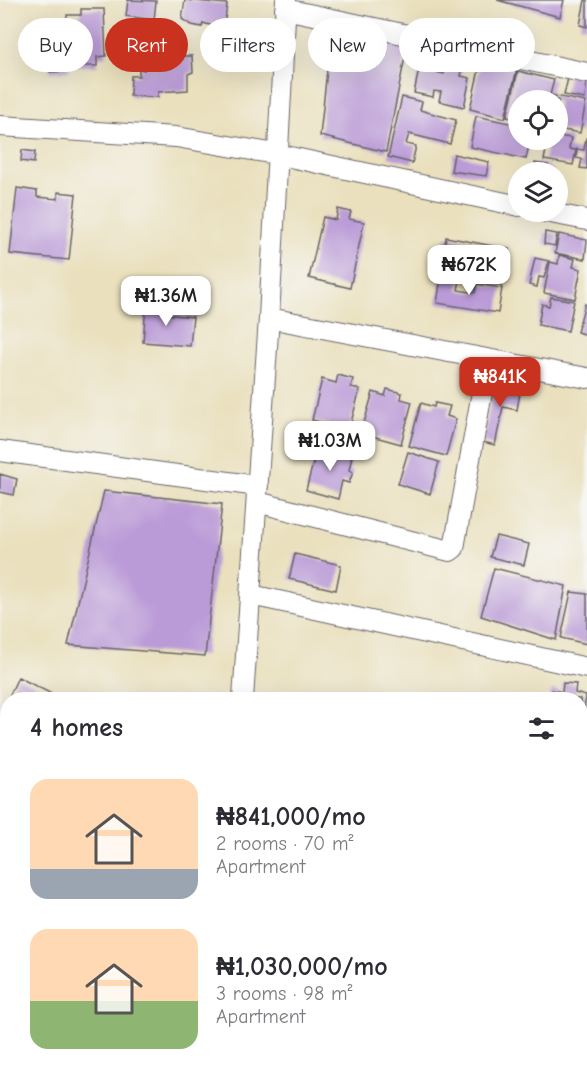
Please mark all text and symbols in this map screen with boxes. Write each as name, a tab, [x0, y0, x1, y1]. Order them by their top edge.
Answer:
chip: Buy	[18, 18, 93, 72]
chip: Rent	[105, 18, 188, 72]
chip: Filters	[200, 18, 296, 72]
chip: New	[308, 18, 387, 72]
chip: Apartment	[399, 18, 535, 72]
map controls	[508, 90, 568, 222]
button: locate	[508, 90, 568, 150]
button: layers	[508, 162, 568, 222]
pin: ₦672K	[427, 245, 511, 296]
text: ₦672K	[441, 253, 497, 276]
pin: ₦1.36M	[117, 276, 215, 327]
text: ₦1.36M	[135, 284, 197, 307]
pin: ₦841K	[458, 357, 542, 408]
text: ₦841K	[473, 365, 527, 388]
pin: ₦1.03M	[281, 421, 379, 472]
text: ₦1.03M	[298, 429, 362, 452]
icon: filters	[525, 712, 558, 745]
text: 4 homes	[30, 713, 123, 743]
text: ₦841,000/mo	[216, 802, 366, 832]
icon: home	[78, 803, 150, 875]
text: 2 rooms · 70 m²	[216, 832, 353, 855]
text: Apartment	[216, 855, 306, 878]
text: ₦1,030,000/mo	[216, 952, 388, 982]
icon: home	[78, 953, 150, 1025]
text: 3 rooms · 98 m²	[216, 982, 352, 1005]
text: Apartment	[216, 1005, 306, 1028]

